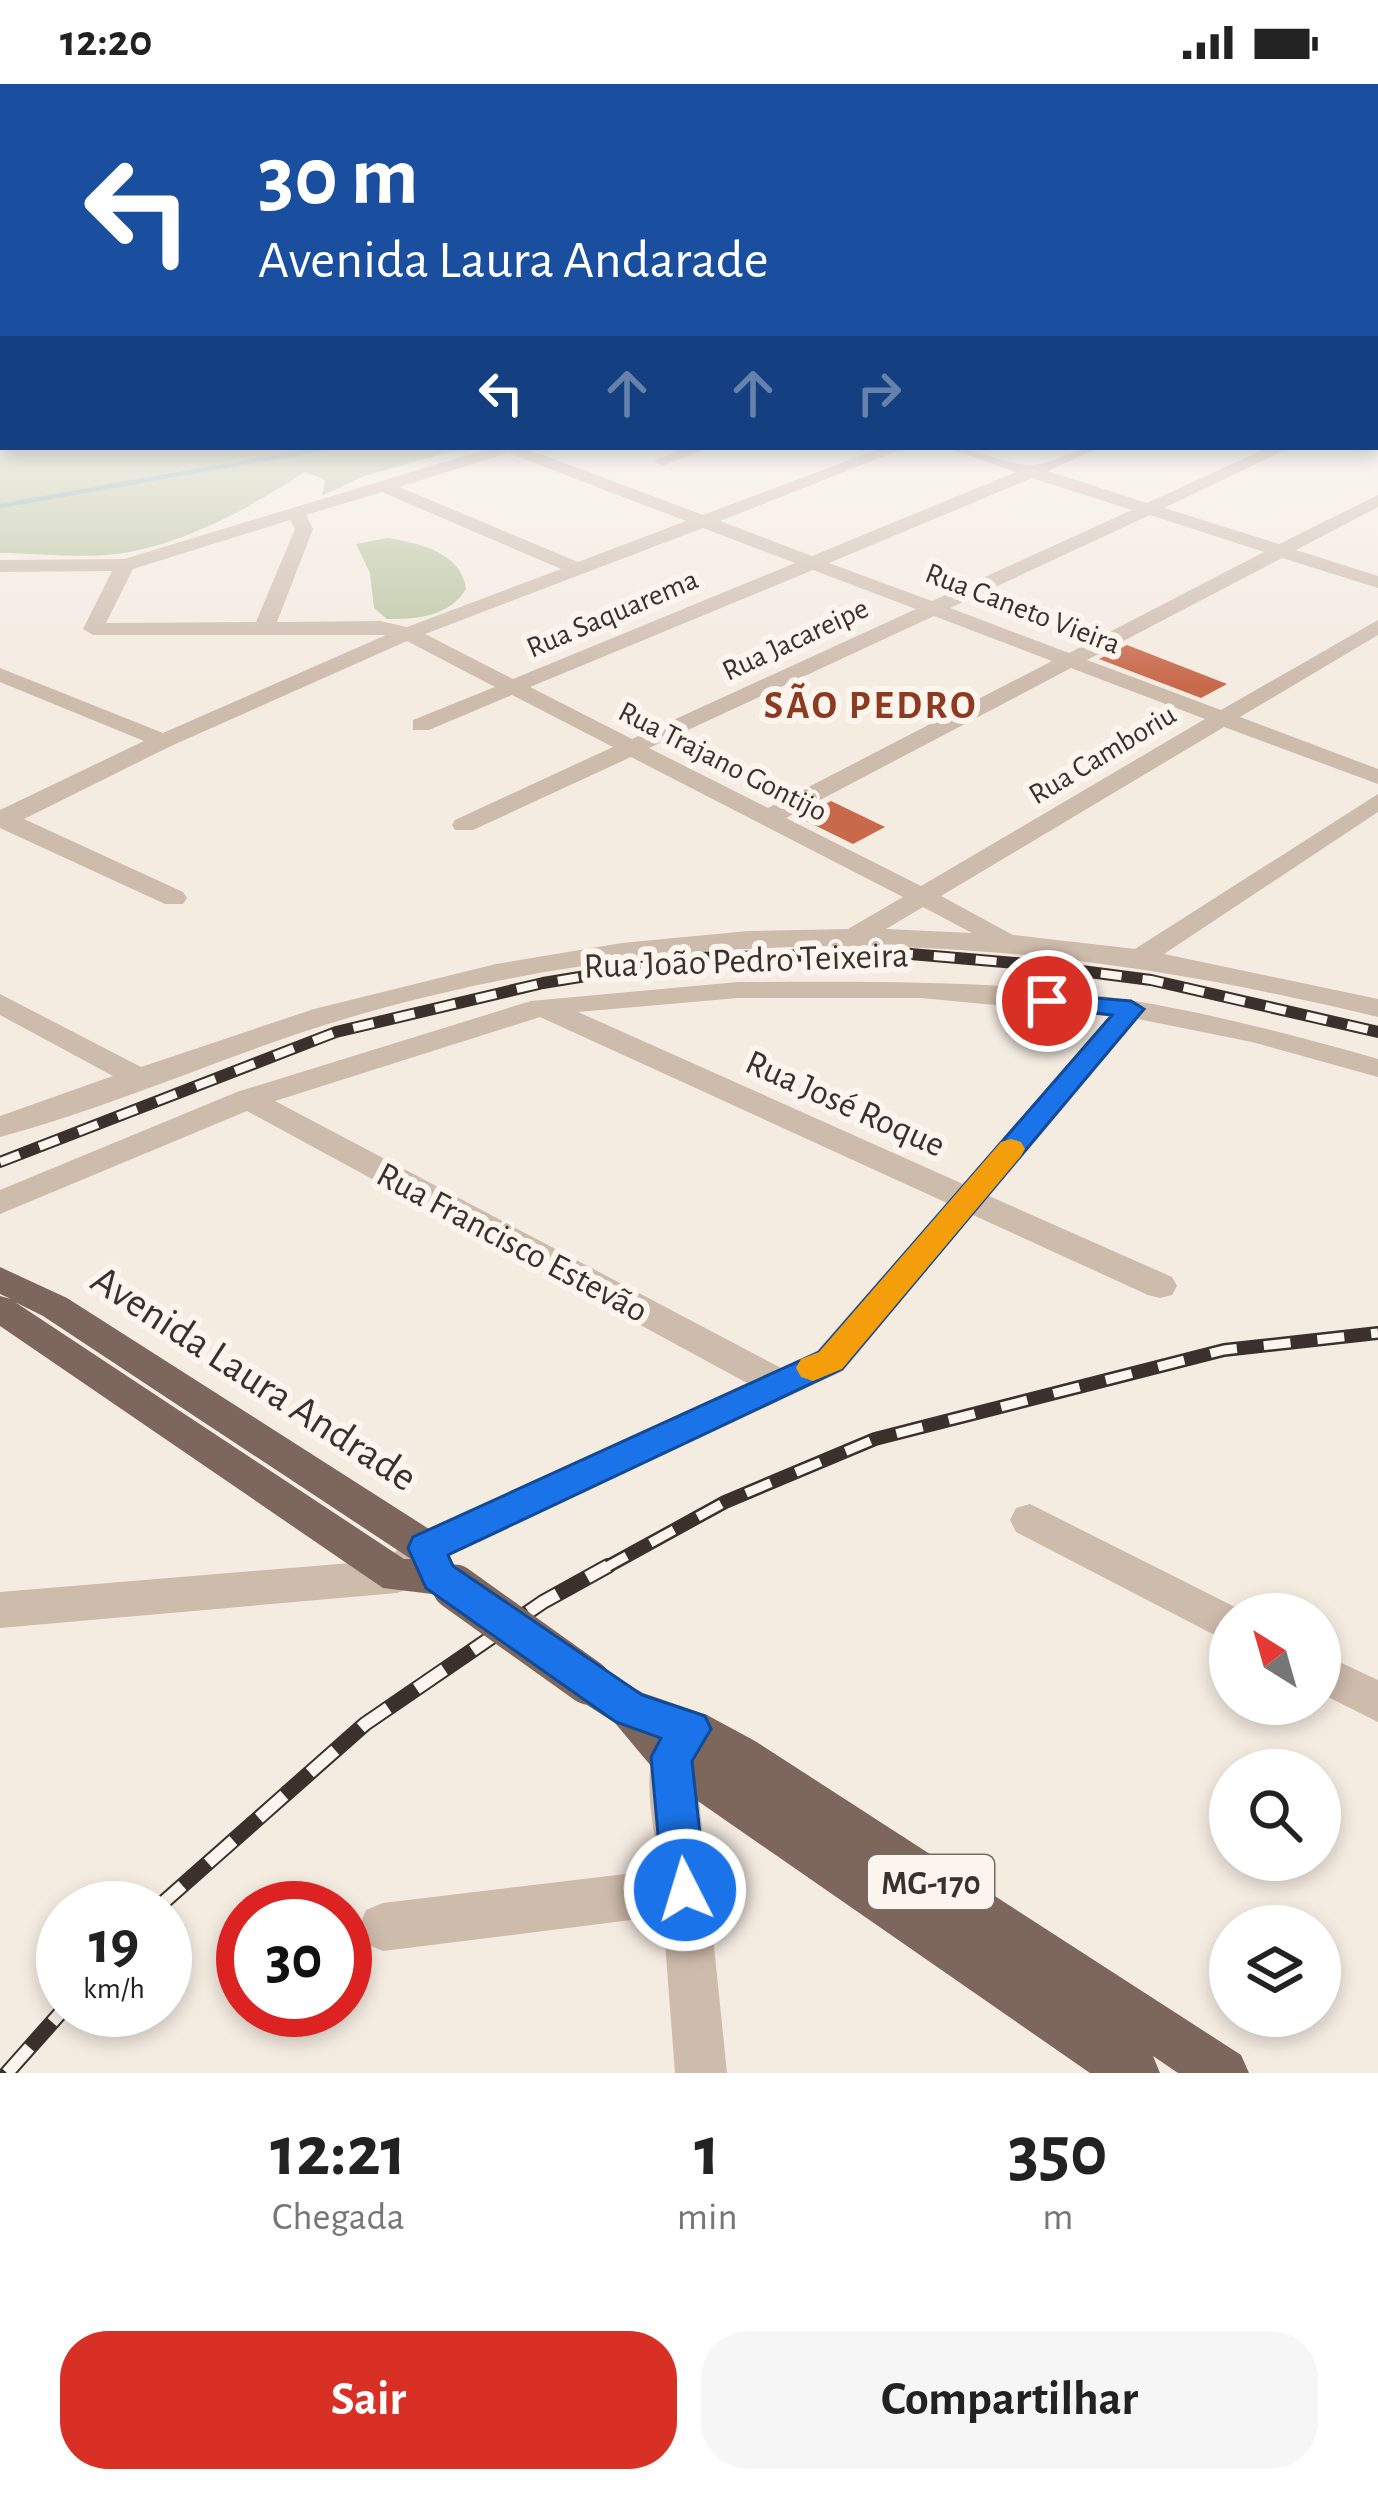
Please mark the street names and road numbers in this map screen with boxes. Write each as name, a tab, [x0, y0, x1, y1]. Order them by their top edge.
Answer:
street label: Rua Caneto Vieira	[921, 558, 1124, 660]
street label: Rua Saquarema	[522, 564, 703, 663]
street label: Rua Jacareipe	[718, 593, 873, 687]
street label: Rua Trajano Gontijo	[613, 696, 832, 827]
street label: Rua Camboriu	[1024, 699, 1181, 810]
street label: Rua João Pedro Teixeira	[583, 937, 909, 985]
street label: Rua José Roque	[740, 1044, 950, 1164]
street label: Rua Francisco Estevão	[371, 1156, 653, 1329]
street label: Avenida Laura Andrade	[84, 1258, 424, 1499]
road number: MG-170	[868, 1855, 994, 1909]

